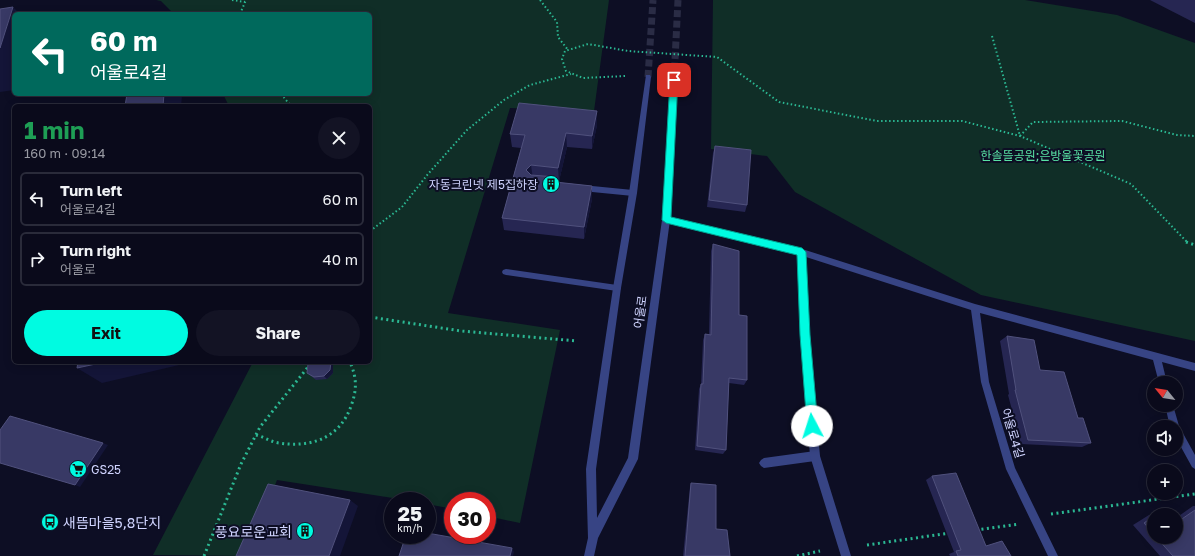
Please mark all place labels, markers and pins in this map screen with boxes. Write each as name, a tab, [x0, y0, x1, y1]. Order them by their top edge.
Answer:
pin	[657, 63, 691, 97]
building icon: 자동크린넷 제5집하장	[541, 174, 561, 194]
place label: 자동크린넷 제5집하장	[429, 177, 538, 192]
supermarket icon: GS25	[68, 459, 88, 479]
place label: GS25	[91, 462, 121, 477]
bus stop icon: 새뜸마을5,8단지	[40, 512, 60, 532]
place label: 새뜸마을5,8단지	[63, 514, 161, 531]
building icon: 풍요로운교회	[295, 521, 315, 541]
place label: 풍요로운교회	[215, 523, 292, 540]

